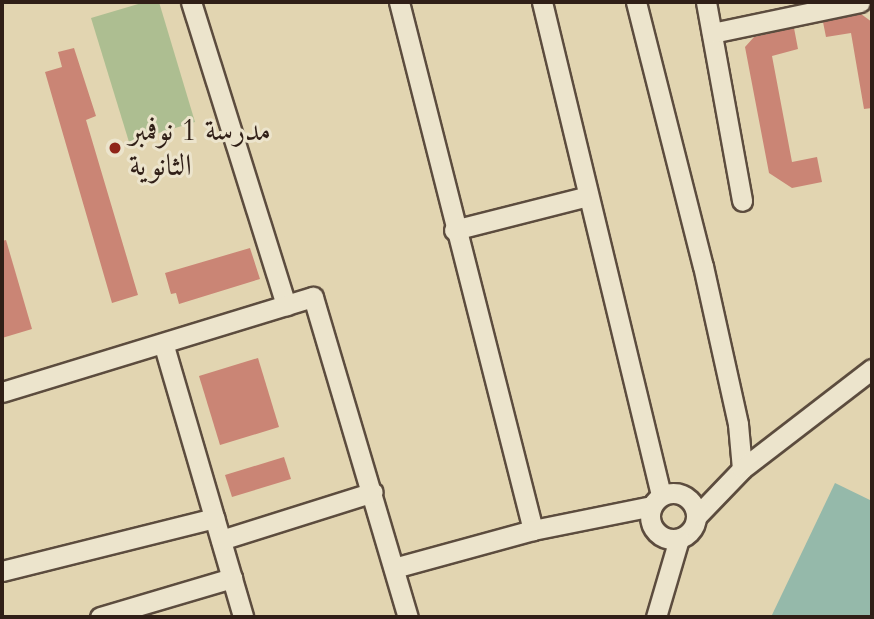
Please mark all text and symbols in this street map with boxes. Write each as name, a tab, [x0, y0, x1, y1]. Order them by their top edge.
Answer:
place label: مدرسة 1 نوفمبر الثانوية	[129, 113, 271, 184]
marker: مدرسة 1 نوفمبر الثانوية	[107, 140, 123, 156]

